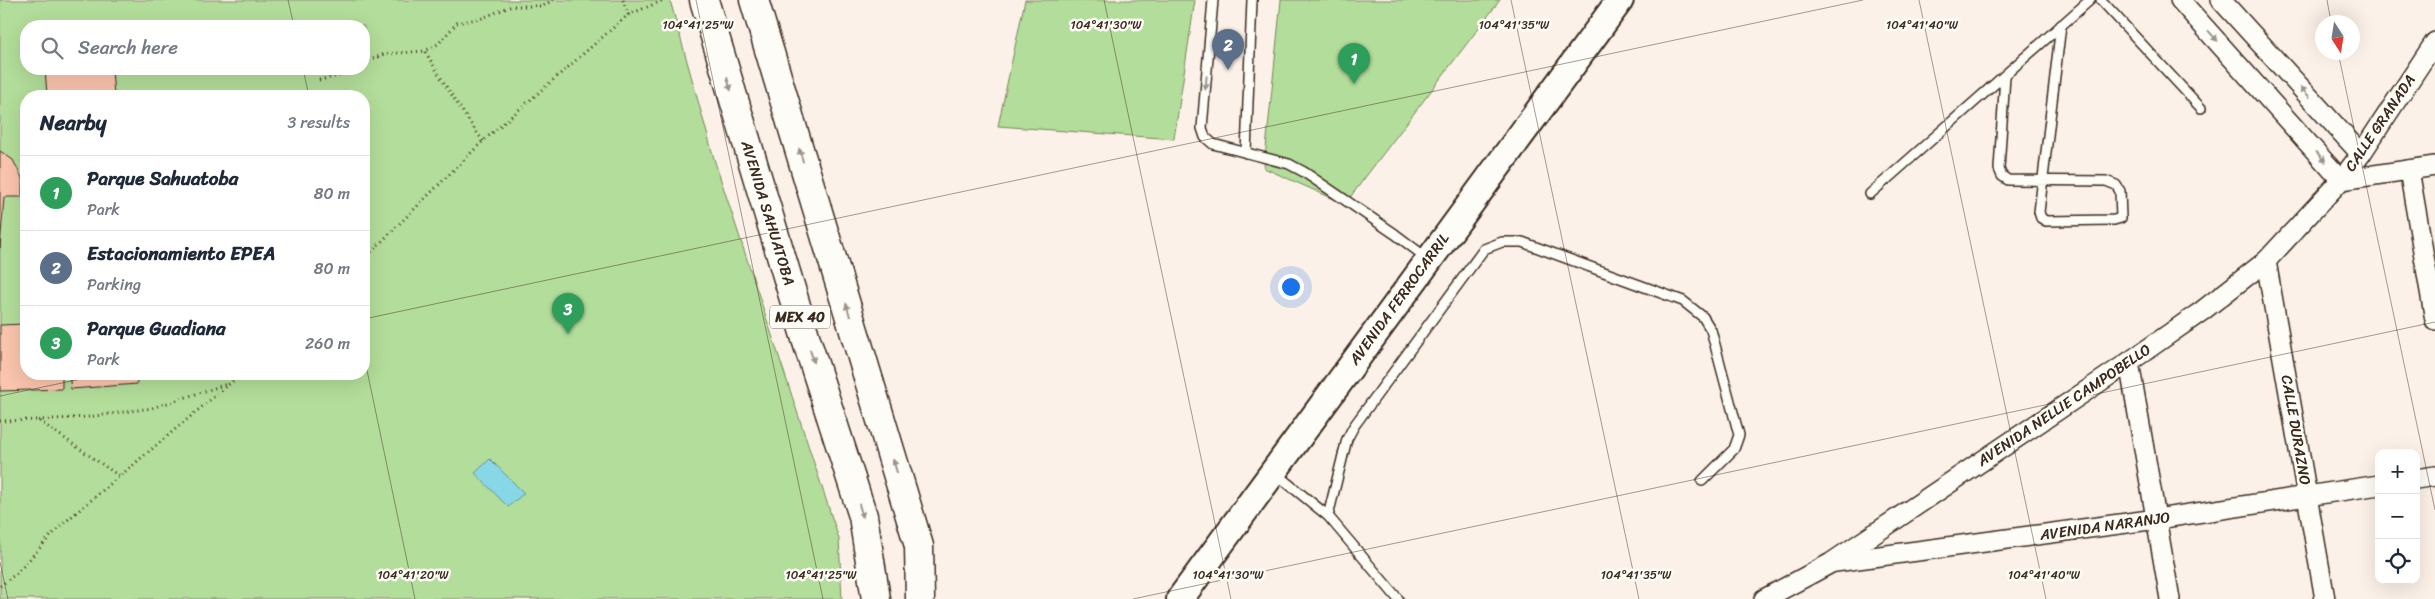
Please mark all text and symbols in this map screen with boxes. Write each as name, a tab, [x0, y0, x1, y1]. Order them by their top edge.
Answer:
text: 104°41'25"W	[663, 14, 734, 36]
text: 104°41'30"W	[1071, 14, 1142, 36]
text: 104°41'35"W	[1479, 14, 1550, 36]
text: 104°41'40"W	[1886, 14, 1959, 36]
north arrow	[2315, 15, 2360, 60]
search box	[20, 20, 370, 75]
pin: 2	[1212, 29, 1244, 70]
one-way arrow	[2207, 30, 2219, 42]
text: Search here	[78, 31, 178, 64]
icon: search	[38, 34, 66, 62]
pin: 1	[1338, 43, 1370, 84]
street label: CALLE GRANADA	[2338, 69, 2422, 177]
one-way arrow	[725, 76, 733, 91]
one-way arrow	[1201, 76, 1209, 92]
one-way arrow	[2299, 86, 2310, 99]
text: Nearby	[40, 104, 106, 142]
text: 3 results	[287, 108, 350, 137]
street label: AVENIDA SAHUATOBA	[733, 136, 802, 289]
one-way arrow	[796, 147, 804, 162]
one-way arrow	[2315, 151, 2327, 163]
text: Parque Sahuatoba	[87, 162, 238, 195]
text: 1	[53, 179, 59, 208]
text: 80 m	[314, 179, 350, 208]
text: Park	[87, 195, 120, 224]
street label: AVENIDA FERROCARRIL	[1341, 227, 1456, 371]
text: Estacionamiento EPEA	[87, 237, 275, 270]
text: 2	[51, 254, 61, 283]
text: 80 m	[314, 254, 350, 283]
text: Parking	[87, 270, 141, 299]
your location	[1278, 274, 1304, 300]
pin: 3	[552, 293, 584, 334]
one-way arrow	[843, 303, 851, 318]
road number: MEX 40	[770, 306, 830, 328]
text: Parque Guadiana	[87, 312, 226, 345]
text: 3	[52, 329, 60, 358]
text: 260 m	[305, 329, 350, 358]
street label: AVENIDA NELLIE CAMPOBELLO	[1971, 337, 2157, 474]
text: Park	[87, 345, 120, 374]
one-way arrow	[809, 349, 816, 364]
street label: CALLE DURAZNO	[2274, 373, 2319, 487]
map controls	[2375, 449, 2420, 584]
button: +	[2375, 449, 2420, 494]
one-way arrow	[891, 458, 899, 473]
button: −	[2375, 494, 2420, 539]
one-way arrow	[858, 504, 866, 519]
street label: AVENIDA NARANJO	[2037, 504, 2172, 548]
button: locate	[2375, 539, 2420, 584]
text: 104°41'20"W	[377, 564, 449, 586]
text: 104°41'25"W	[786, 564, 857, 586]
text: 104°41'30"W	[1193, 564, 1264, 586]
text: 104°41'35"W	[1601, 564, 1672, 586]
text: 104°41'40"W	[2008, 564, 2081, 586]

